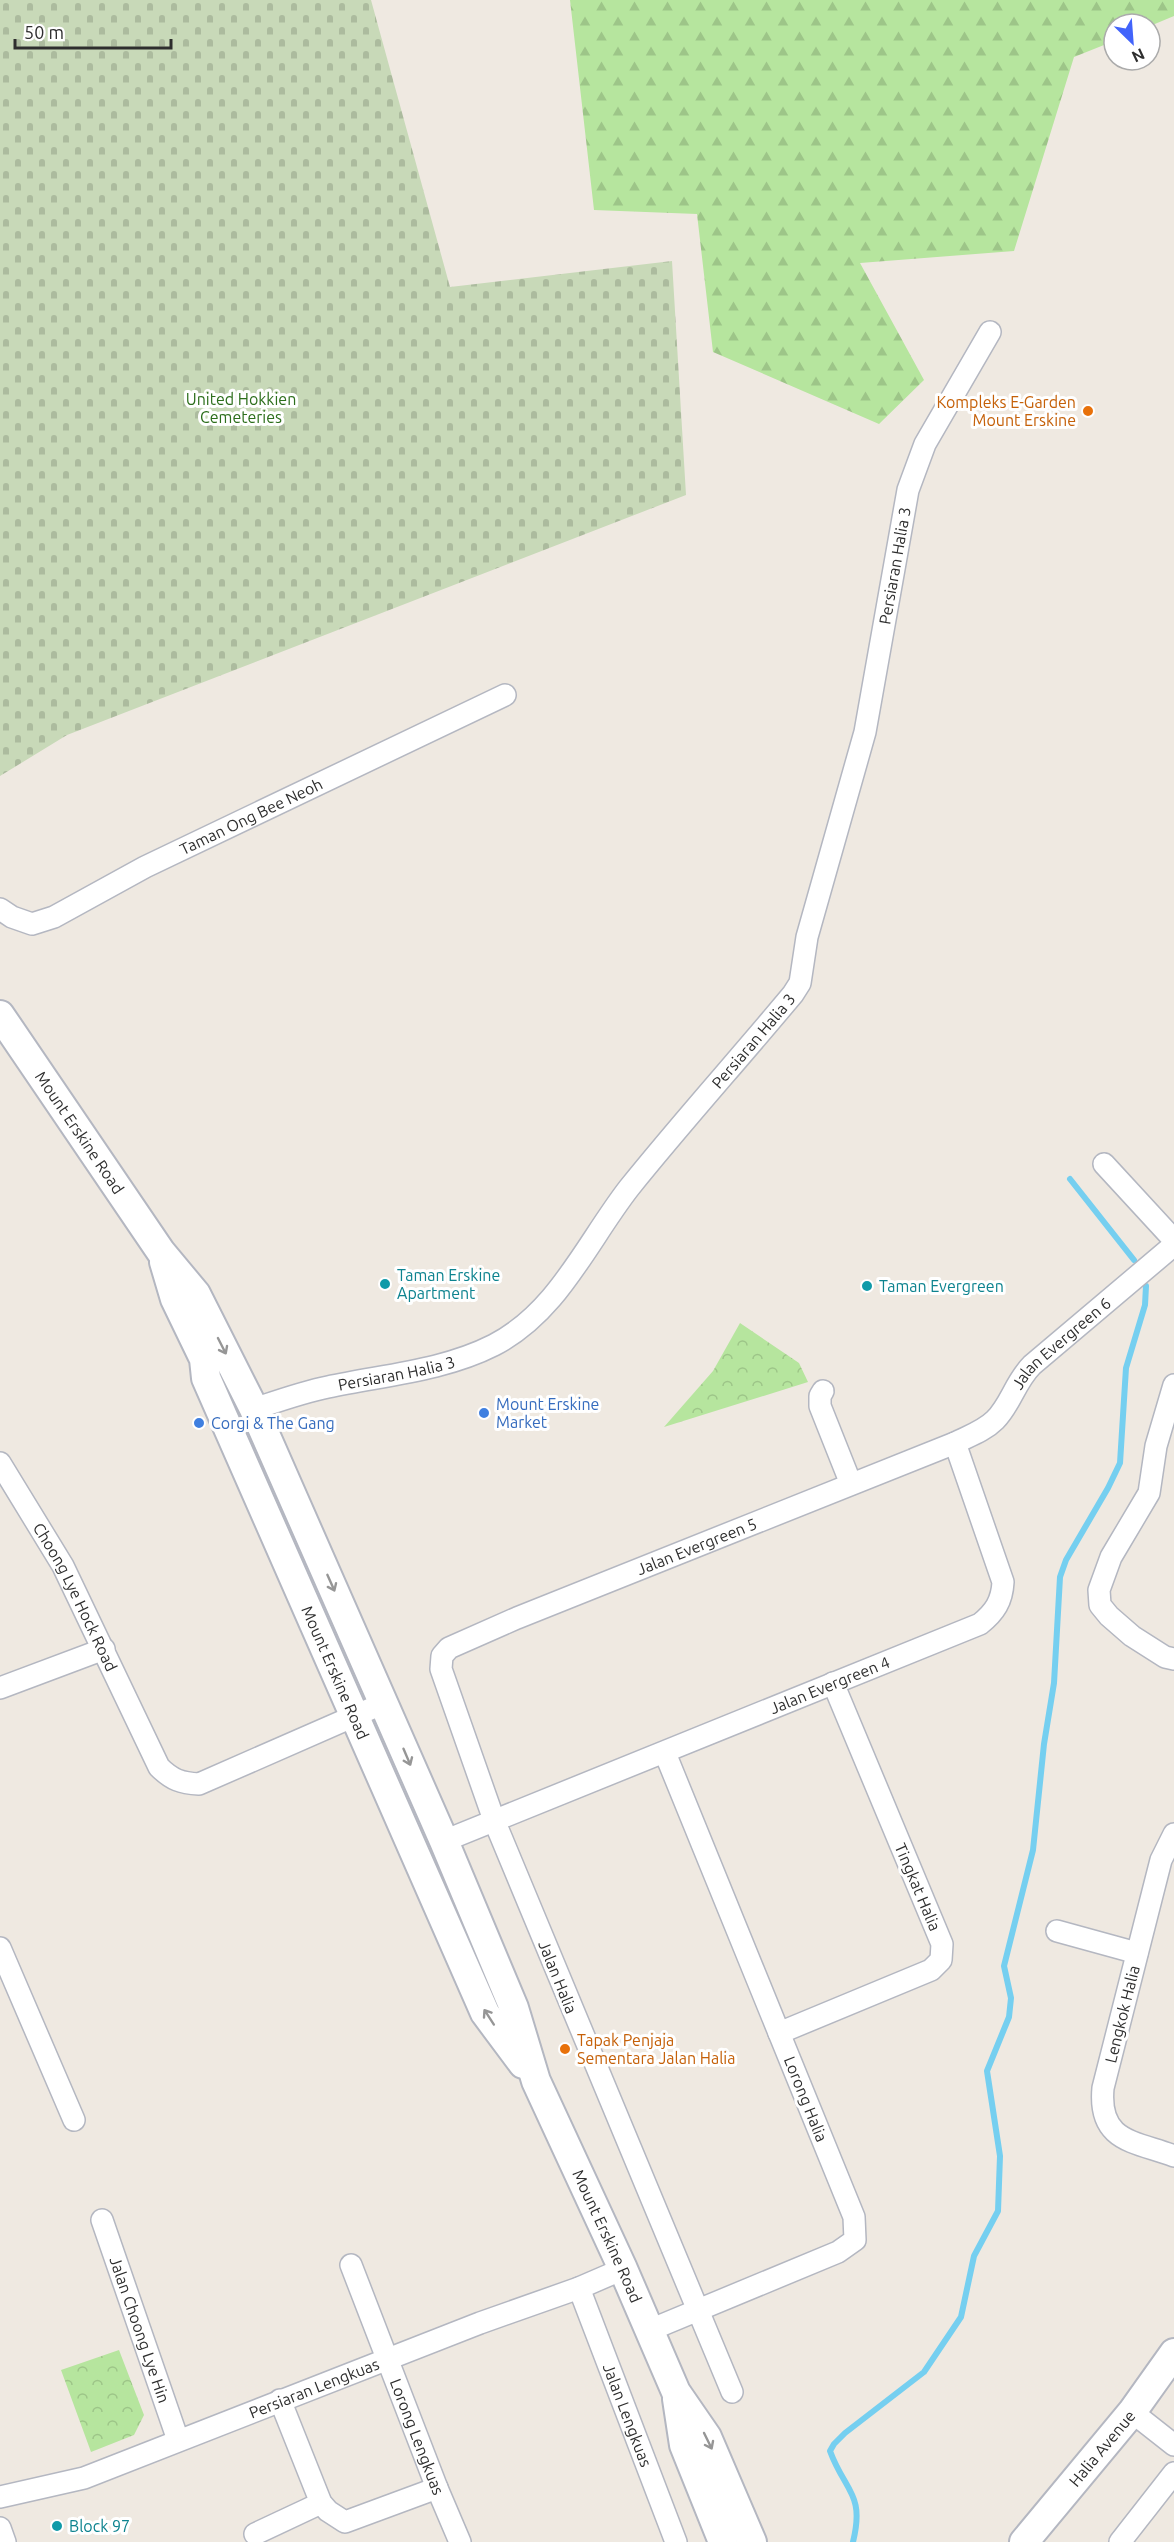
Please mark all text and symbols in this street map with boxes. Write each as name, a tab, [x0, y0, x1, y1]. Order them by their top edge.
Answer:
scale bar	[15, 12, 171, 50]
north arrow	[1102, 12, 1162, 72]
text: 50 m	[24, 22, 64, 42]
text: N	[1129, 45, 1148, 66]
park label: United Hokkien Cemeteries	[186, 390, 296, 426]
place label: Kompleks E-Garden Mount Erskine	[936, 393, 1076, 429]
marker: Kompleks E-Garden Mount Erskine	[1081, 404, 1095, 418]
street label: Persiaran Halia 3	[875, 506, 914, 626]
street label: Taman Ong Bee Neoh	[177, 775, 325, 858]
street label: Persiaran Halia 3	[708, 990, 799, 1092]
street label: Mount Erskine Road	[32, 1068, 128, 1197]
place label: Taman Erskine Apartment	[397, 1266, 500, 1302]
marker: Taman Erskine Apartment	[378, 1277, 392, 1291]
place label: Taman Evergreen	[879, 1277, 1004, 1295]
marker: Taman Evergreen	[860, 1279, 874, 1293]
street label: Jalan Evergreen 6	[1008, 1294, 1114, 1392]
one-way arrow	[216, 1337, 228, 1354]
street label: Persiaran Halia 3	[336, 1352, 457, 1394]
place label: Mount Erskine Market	[496, 1395, 599, 1431]
marker: Mount Erskine Market	[477, 1406, 491, 1420]
place label: Corgi & The Gang	[211, 1414, 335, 1432]
marker: Corgi & The Gang	[192, 1416, 206, 1430]
street label: Jalan Evergreen 5	[634, 1514, 759, 1578]
street label: Choong Lye Hock Road	[30, 1519, 121, 1674]
one-way arrow	[325, 1573, 337, 1591]
street label: Mount Erskine Road	[298, 1603, 373, 1742]
street label: Jalan Evergreen 4	[767, 1653, 892, 1717]
one-way arrow	[402, 1747, 413, 1766]
street label: Tingkat Halia	[891, 1840, 945, 1934]
street label: Jalan Halia	[535, 1938, 581, 2016]
street label: Lengkok Halia	[1101, 1963, 1143, 2065]
one-way arrow	[483, 2009, 495, 2026]
place label: Tapak Penjaja Sementara Jalan Halia	[577, 2031, 735, 2067]
marker: Tapak Penjaja Sementara Jalan Halia	[558, 2042, 572, 2056]
street label: Lorong Halia	[781, 2054, 831, 2144]
street label: Mount Erskine Road	[569, 2167, 645, 2305]
street label: Jalan Choong Lye Hin	[106, 2254, 173, 2405]
street label: Persiaran Lengkuas	[246, 2354, 382, 2422]
street label: Jalan Lengkuas	[600, 2361, 655, 2469]
street label: Lorong Lengkuas	[387, 2376, 448, 2497]
street label: Halia Avenue	[1065, 2407, 1139, 2490]
one-way arrow	[703, 2432, 715, 2450]
place label: Block 97	[69, 2517, 130, 2535]
marker: Block 97	[50, 2519, 64, 2533]

